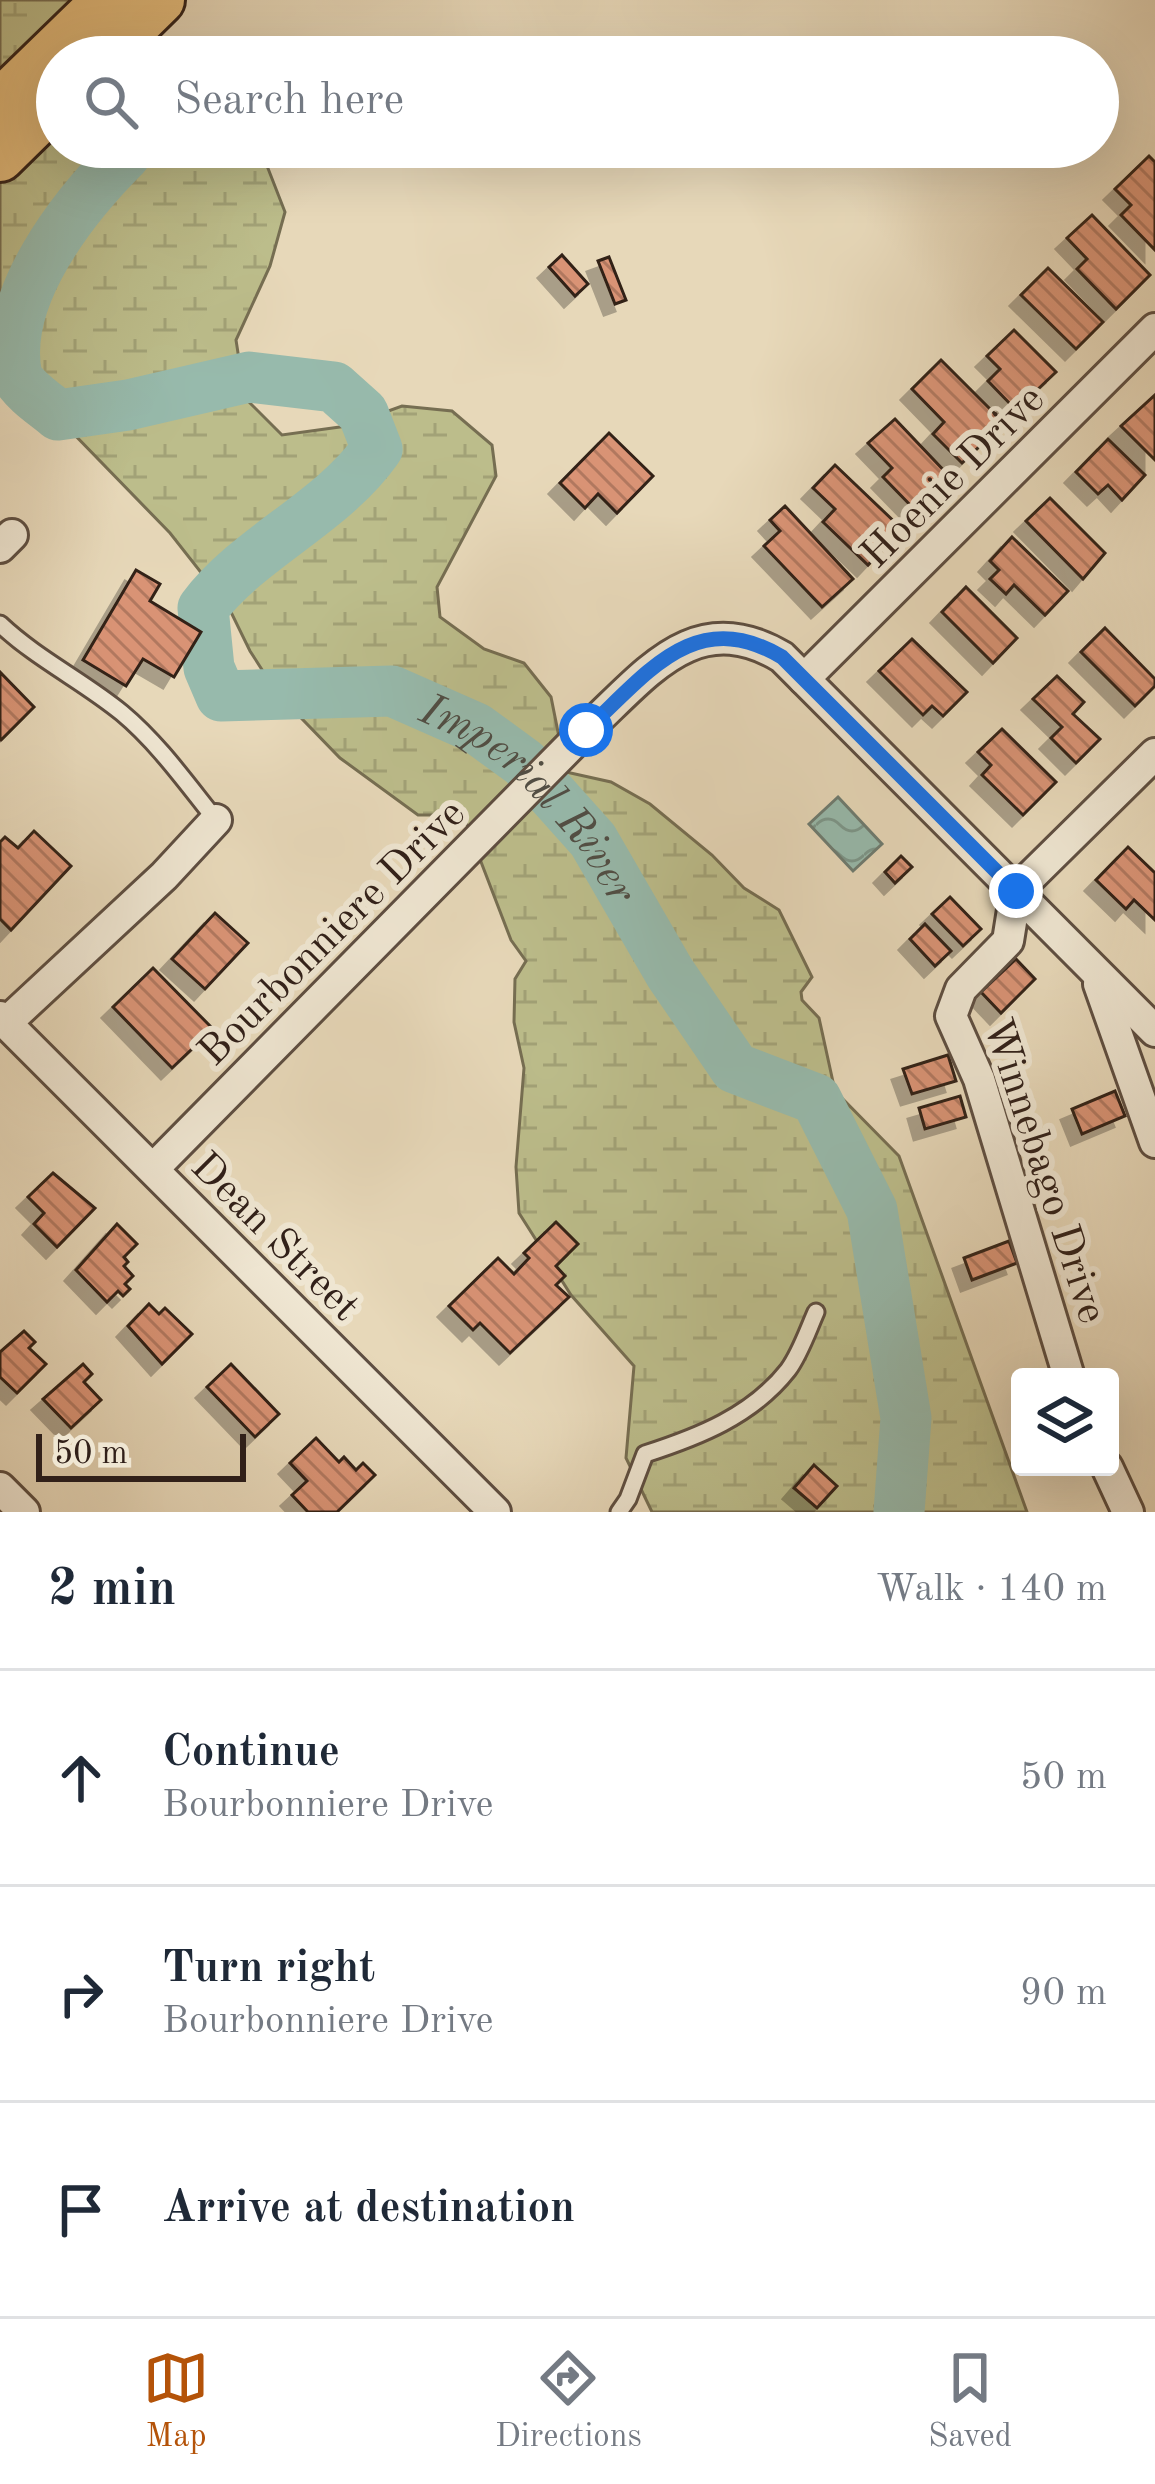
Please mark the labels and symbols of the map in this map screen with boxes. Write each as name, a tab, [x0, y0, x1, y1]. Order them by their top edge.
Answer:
street label: Hoenie Drive	[854, 378, 1053, 577]
water label: Imperial River	[412, 688, 643, 913]
route start	[559, 703, 613, 757]
street label: Bourbonniere Drive	[192, 793, 474, 1075]
route end	[989, 864, 1043, 918]
street label: Winnebago Drive	[974, 1014, 1112, 1329]
street label: Dean Street	[182, 1146, 366, 1330]
scale bar	[36, 1428, 246, 1481]

